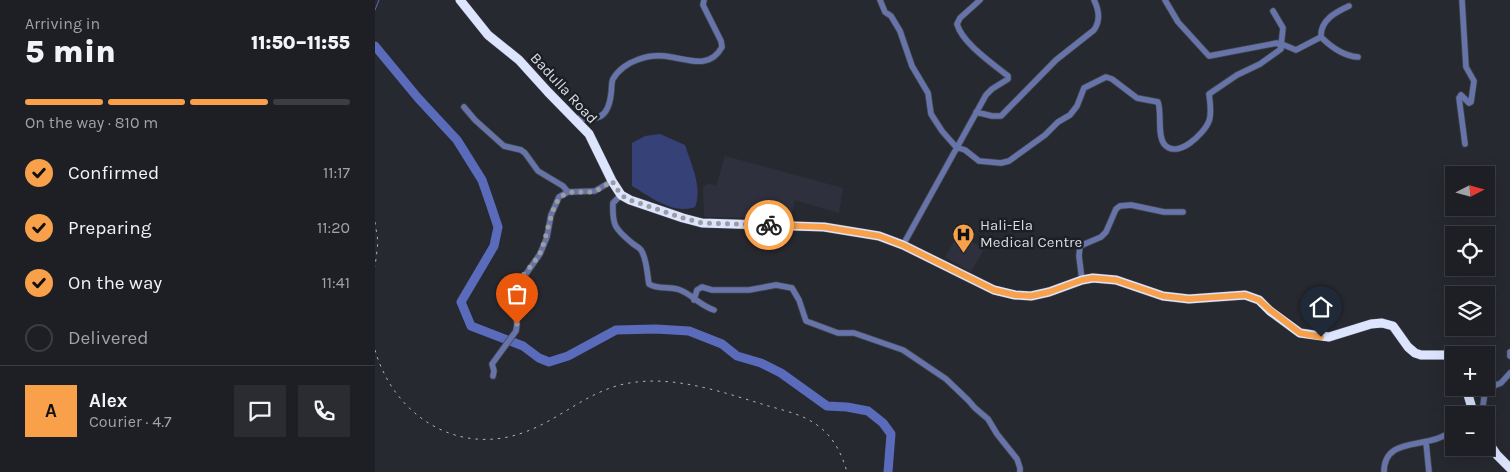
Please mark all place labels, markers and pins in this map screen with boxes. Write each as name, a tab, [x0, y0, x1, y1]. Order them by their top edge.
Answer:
place label: Hali-Ela Medical Centre	[980, 216, 1082, 251]
hospital icon: Hali-Ela Medical Centre	[952, 222, 976, 253]
pin	[496, 273, 538, 324]
pin	[1300, 286, 1342, 337]

